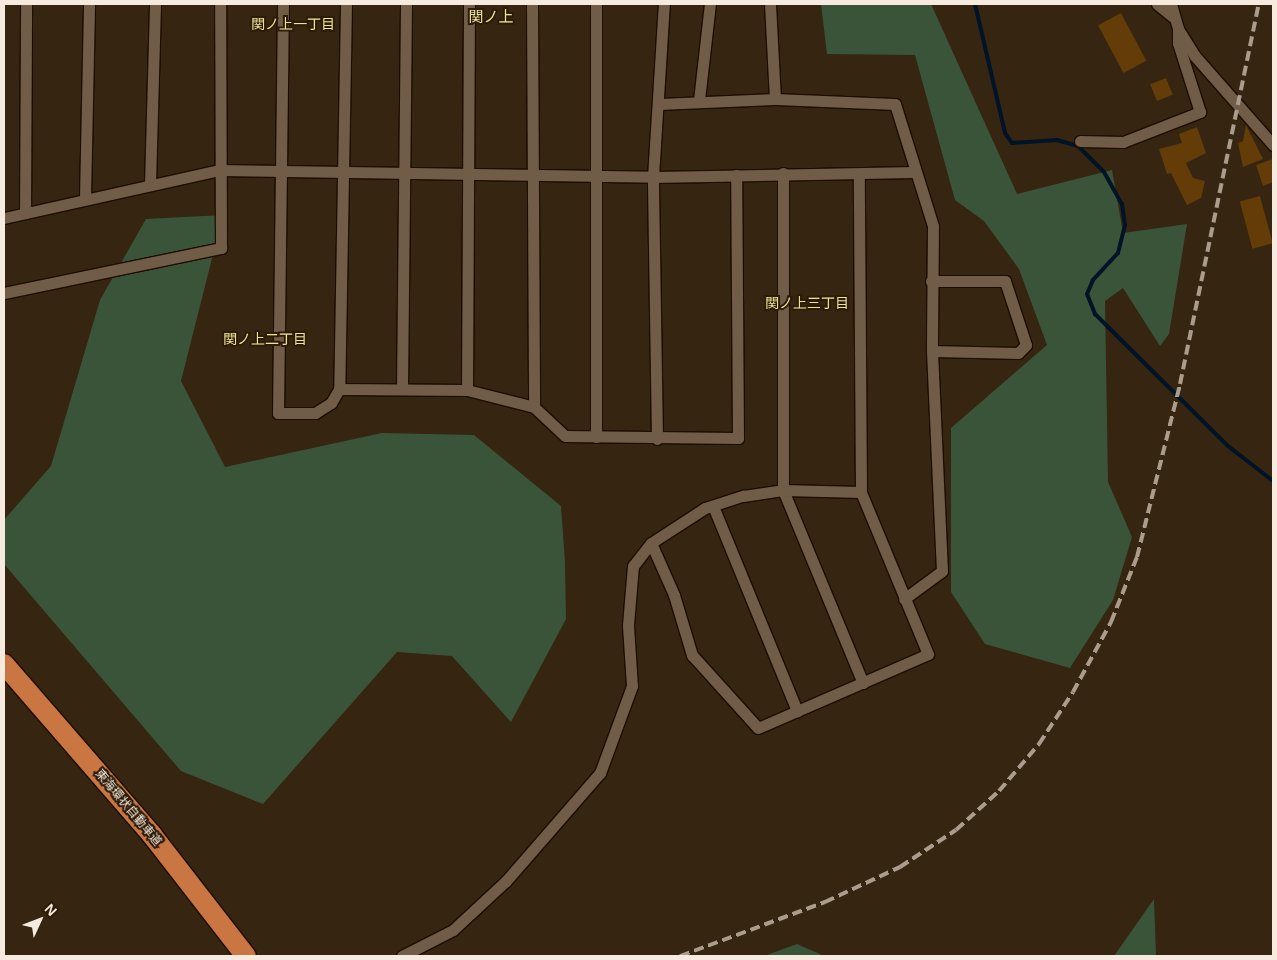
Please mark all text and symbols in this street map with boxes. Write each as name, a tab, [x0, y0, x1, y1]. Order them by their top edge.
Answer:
district label: 関ノ上	[469, 8, 513, 26]
district label: 関ノ上一丁目	[251, 16, 335, 32]
district label: 関ノ上三丁目	[765, 295, 849, 311]
district label: 関ノ上二丁目	[223, 331, 307, 347]
street label: 東海環状自動車道	[92, 767, 164, 849]
north arrow	[15, 895, 65, 945]
text: N	[42, 901, 60, 919]

